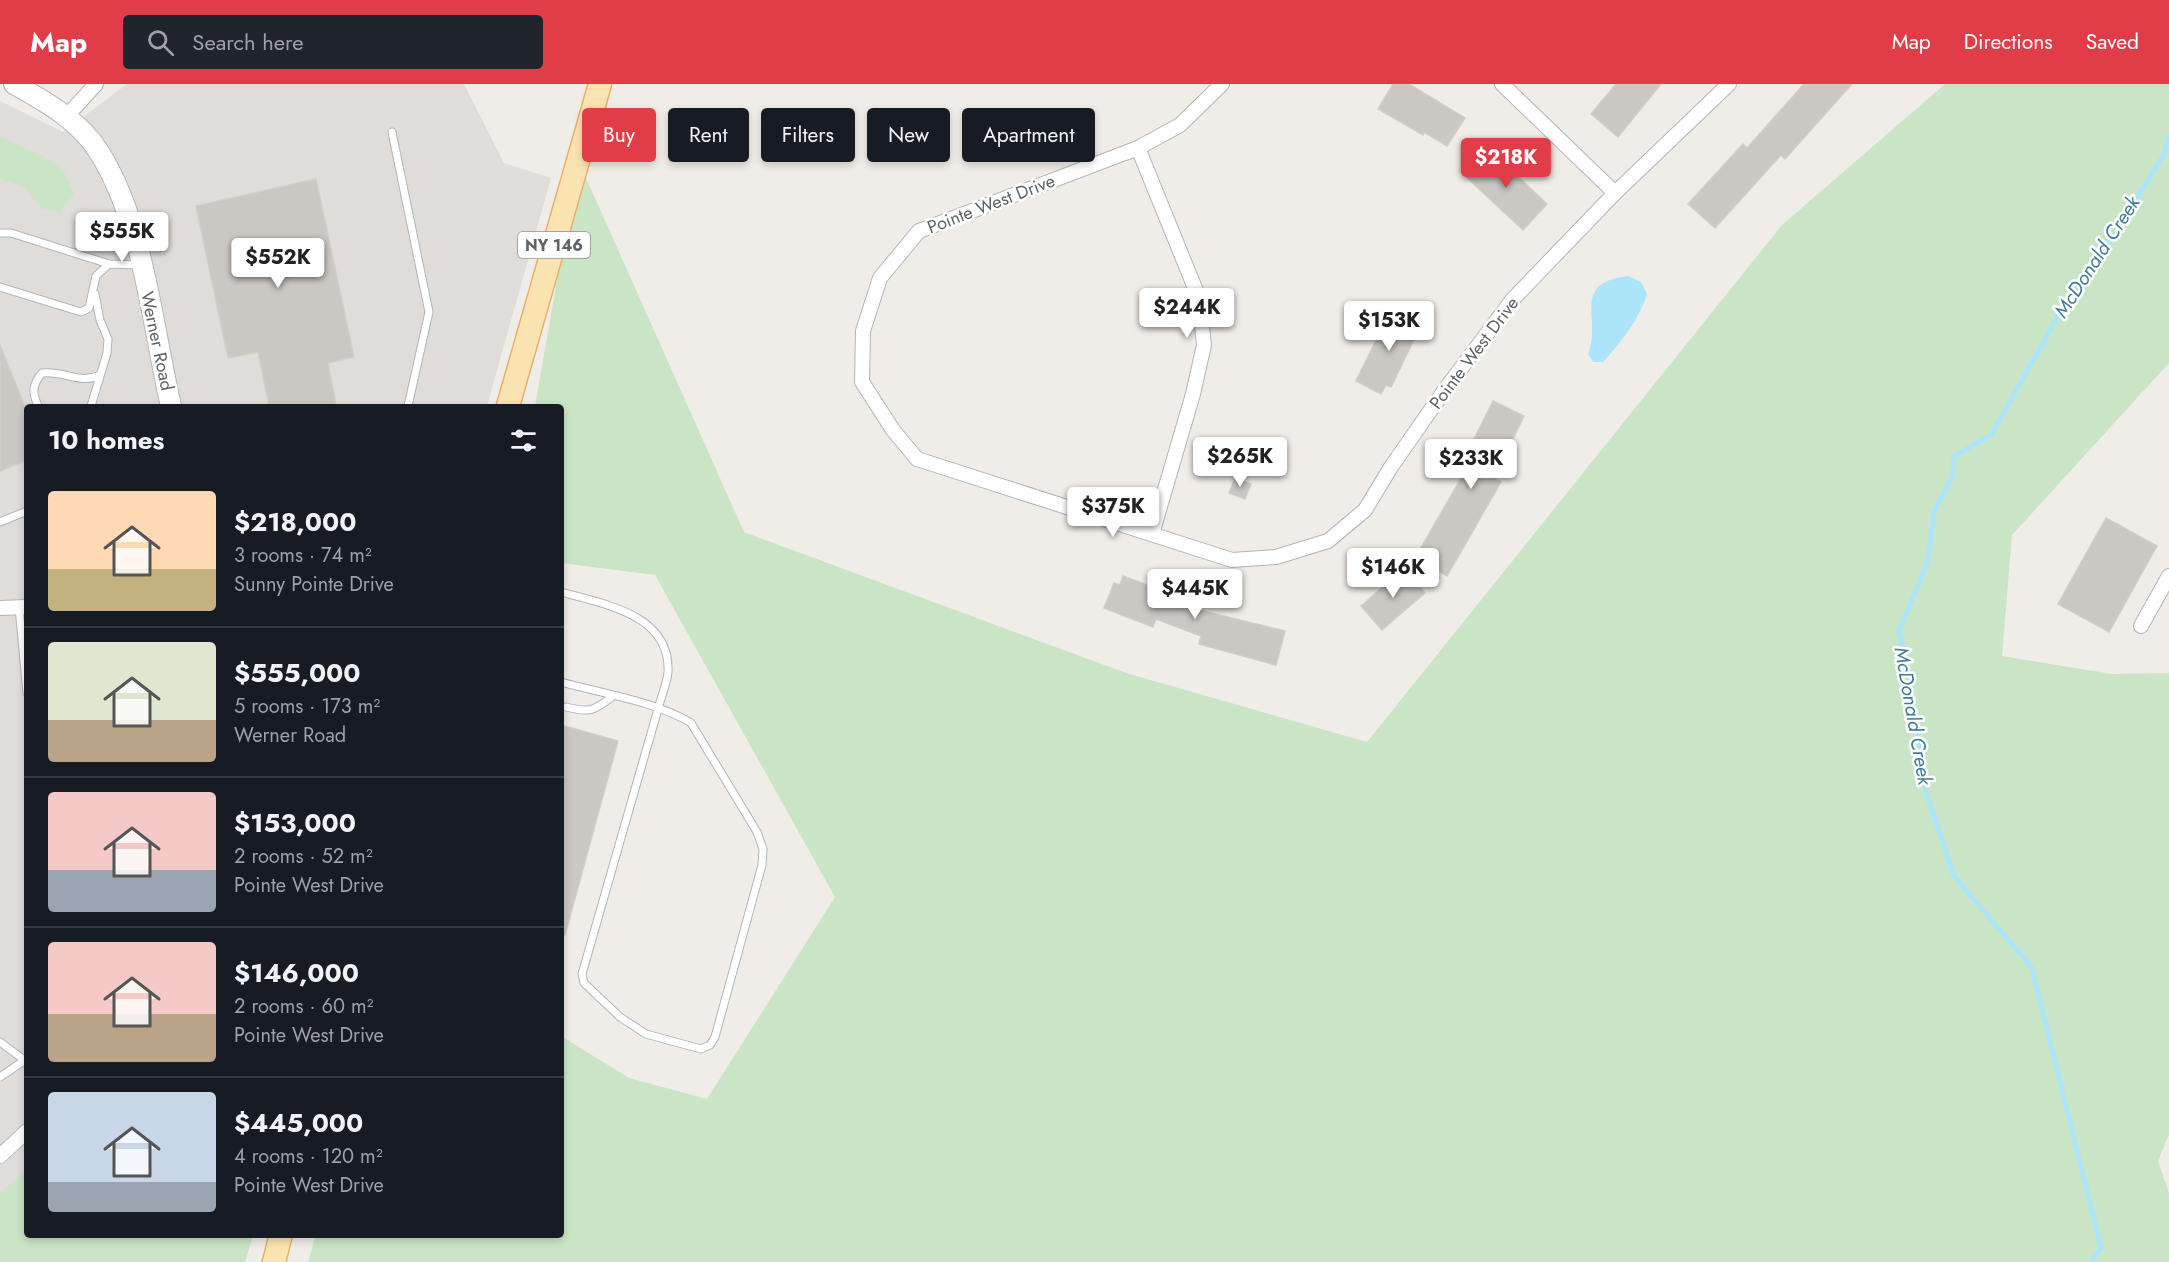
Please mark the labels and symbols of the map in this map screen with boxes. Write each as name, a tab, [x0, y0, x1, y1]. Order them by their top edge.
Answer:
pin: $218K	[1464, 138, 1548, 189]
street label: Pointe West Drive	[923, 168, 1059, 240]
water label: McDonald Creek	[2047, 189, 2148, 324]
pin: $555K	[80, 212, 164, 263]
road number: NY 146	[518, 232, 590, 258]
pin: $552K	[236, 238, 320, 289]
pin: $244K	[1145, 288, 1229, 339]
street label: Werner Road	[134, 289, 180, 393]
street label: Pointe West Drive	[1423, 291, 1525, 415]
pin: $153K	[1347, 301, 1431, 352]
pin: $265K	[1198, 437, 1282, 488]
pin: $233K	[1429, 439, 1513, 490]
pin: $375K	[1071, 487, 1155, 538]
pin: $146K	[1351, 548, 1435, 599]
pin: $445K	[1153, 569, 1237, 620]
water label: McDonald Creek	[1887, 645, 1940, 789]

